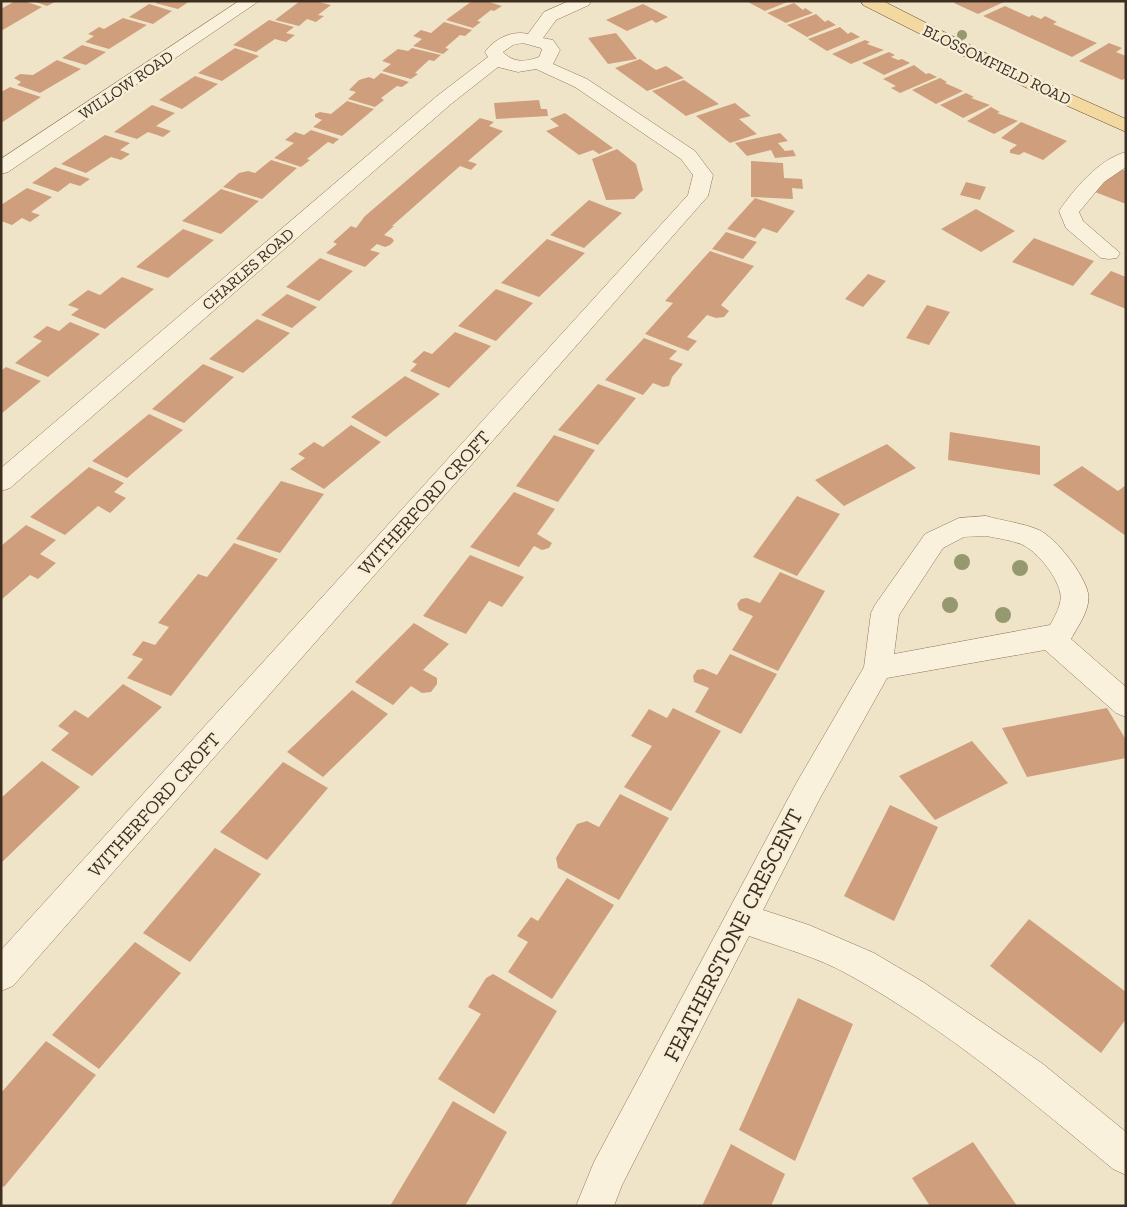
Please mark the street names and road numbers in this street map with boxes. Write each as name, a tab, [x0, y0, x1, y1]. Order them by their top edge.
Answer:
street label: BLOSSOMFIELD ROAD	[920, 21, 1074, 109]
street label: WILLOW ROAD	[75, 46, 177, 124]
street label: CHARLES ROAD	[198, 224, 298, 314]
street label: WITHERFORD CROFT	[353, 426, 495, 580]
street label: WITHERFORD CROFT	[83, 728, 225, 882]
street label: FEATHERSTONE CRESCENT	[657, 804, 809, 1066]

